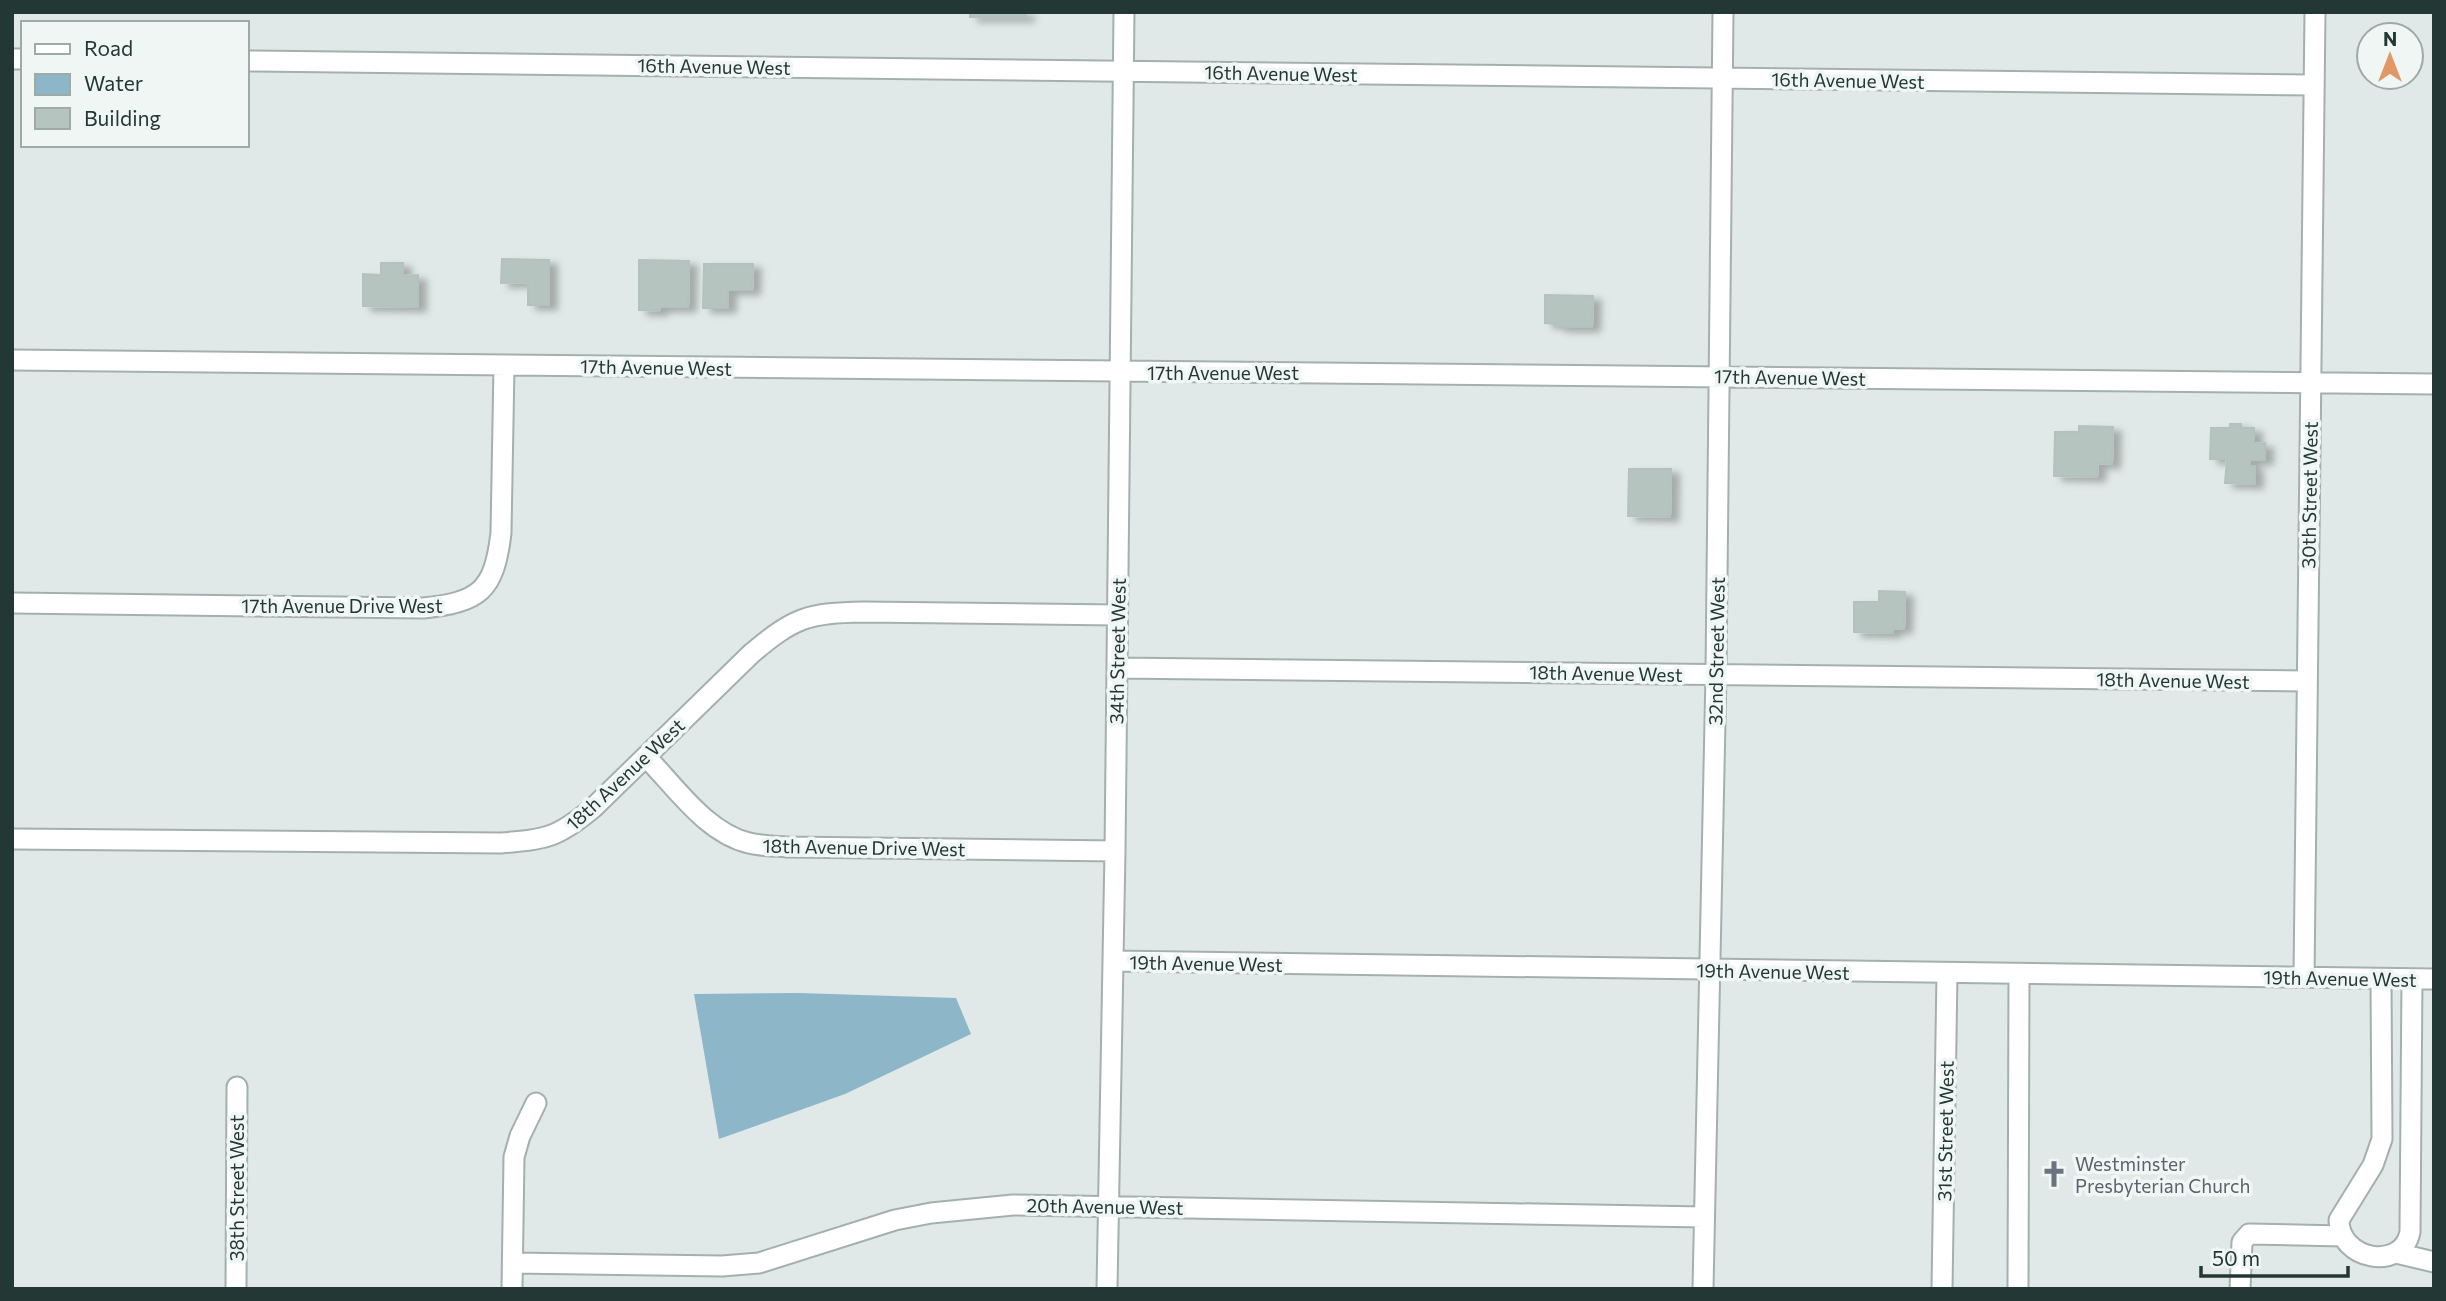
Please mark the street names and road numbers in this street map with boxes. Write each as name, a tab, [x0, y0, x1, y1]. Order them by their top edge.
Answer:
street label: 16th Avenue West	[637, 53, 791, 79]
street label: 16th Avenue West	[1204, 60, 1358, 86]
street label: 16th Avenue West	[1771, 67, 1925, 93]
street label: 17th Avenue West	[580, 354, 732, 380]
street label: 17th Avenue West	[1147, 361, 1299, 384]
street label: 17th Avenue West	[1714, 364, 1866, 390]
street label: 30th Street West	[2296, 421, 2322, 569]
street label: 32nd Street West	[1703, 576, 1729, 726]
street label: 34th Street West	[1104, 577, 1130, 724]
street label: 17th Avenue Drive West	[241, 594, 443, 617]
street label: 18th Avenue West	[1529, 660, 1683, 686]
street label: 18th Avenue West	[2096, 667, 2250, 693]
street label: 18th Avenue West	[561, 713, 689, 835]
street label: 18th Avenue Drive West	[762, 834, 966, 860]
street label: 19th Avenue West	[1129, 950, 1283, 976]
street label: 19th Avenue West	[1696, 958, 1850, 984]
street label: 19th Avenue West	[2263, 965, 2417, 991]
street label: 31st Street West	[1932, 1060, 1958, 1202]
street label: 38th Street West	[225, 1115, 248, 1261]
street label: 20th Avenue West	[1026, 1193, 1184, 1219]

